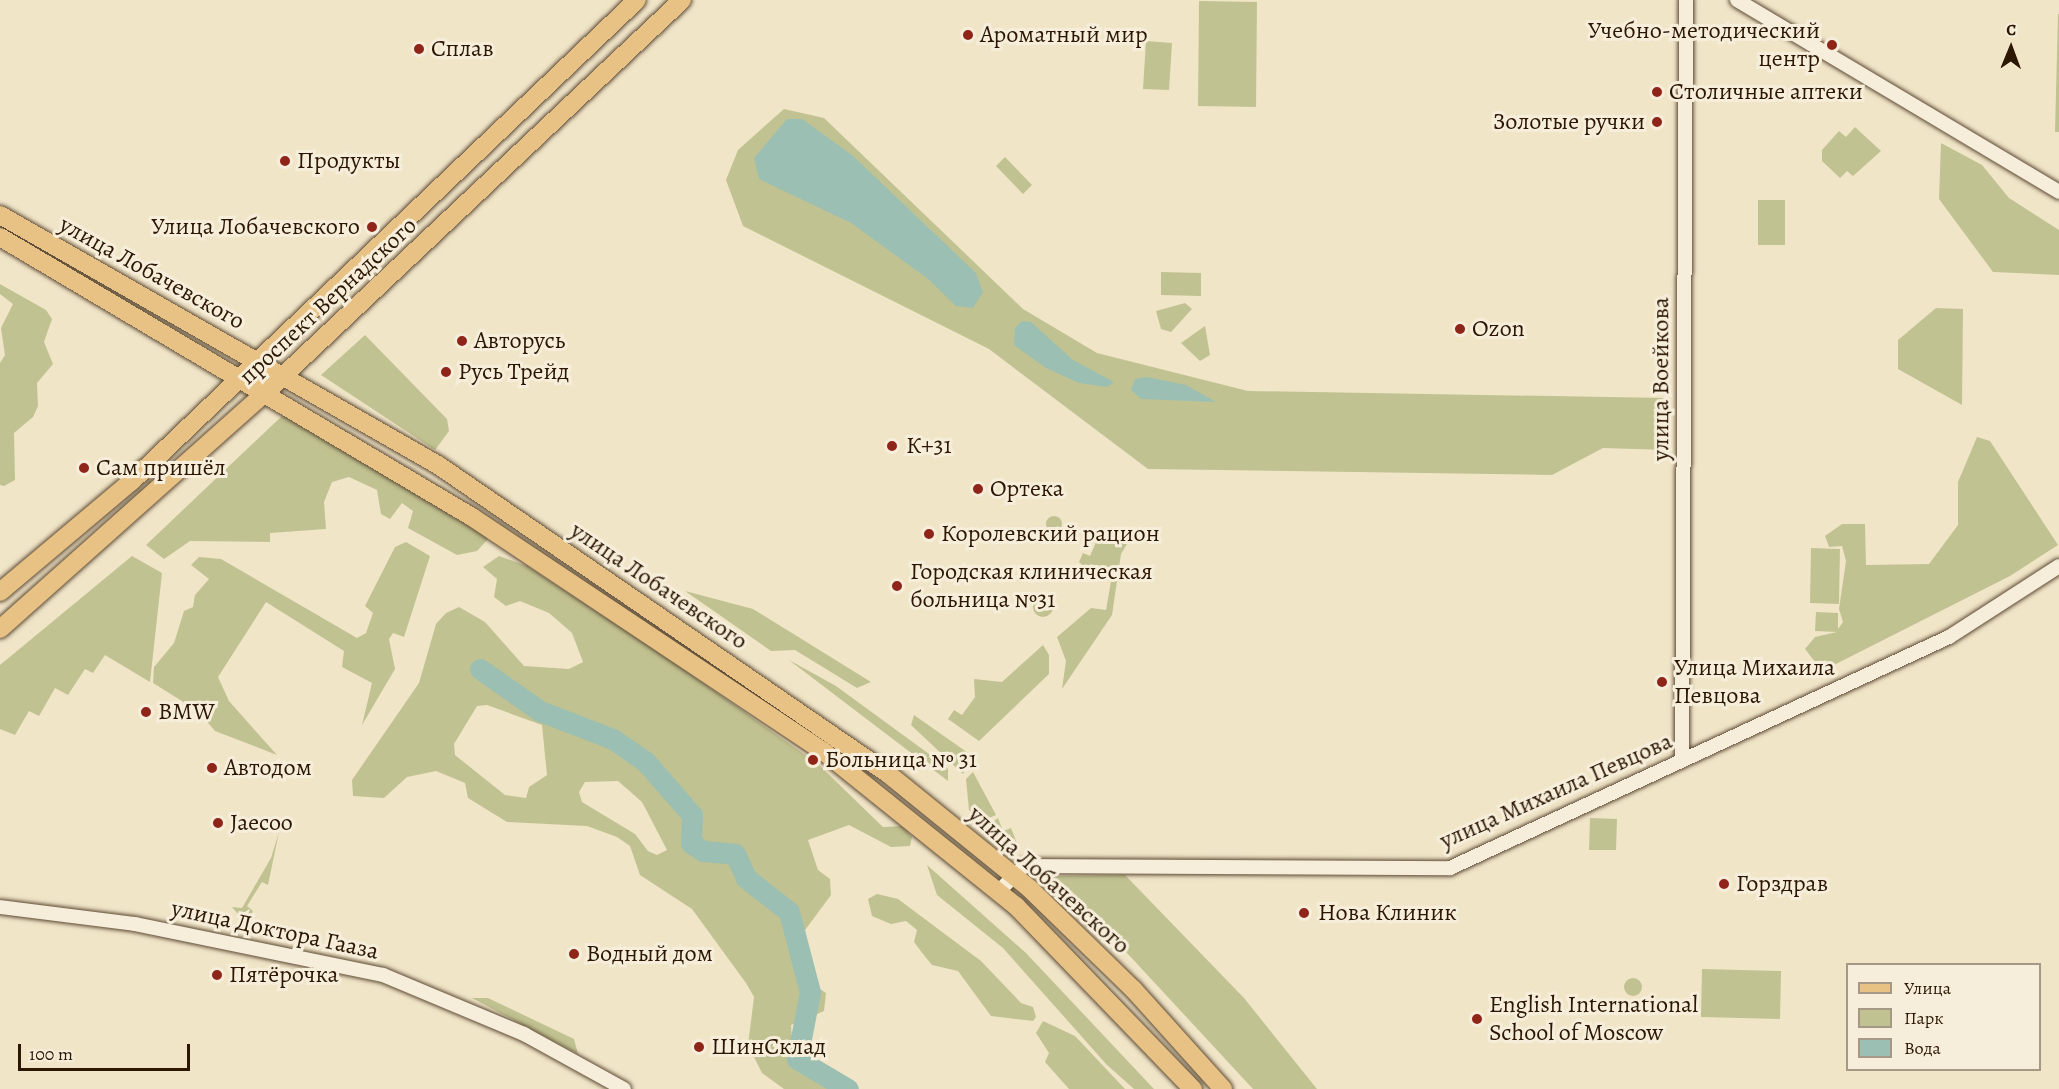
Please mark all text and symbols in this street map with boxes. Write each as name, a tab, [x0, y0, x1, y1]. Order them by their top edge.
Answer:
place label: Учебно-методический центр	[1588, 17, 1820, 73]
north arrow	[1981, 18, 2041, 78]
text: С	[2006, 19, 2016, 41]
place label: Ароматный мир	[980, 21, 1148, 49]
marker: Ароматный мир	[961, 28, 975, 42]
place label: Сплав	[431, 35, 494, 63]
marker: Учебно-методический центр	[1825, 38, 1839, 52]
marker: Сплав	[412, 42, 426, 56]
place label: Столичные аптеки	[1669, 78, 1863, 106]
marker: Столичные аптеки	[1650, 85, 1664, 99]
place label: Золотые ручки	[1493, 108, 1645, 136]
marker: Золотые ручки	[1650, 115, 1664, 129]
place label: Продукты	[297, 147, 401, 175]
marker: Продукты	[278, 154, 292, 168]
street label: улица Лобачевского	[54, 210, 250, 336]
street label: проспект Вернадского	[233, 211, 423, 391]
place label: Улица Лобачевского	[151, 213, 360, 241]
marker: Улица Лобачевского	[365, 220, 379, 234]
street label: улица Воейкова	[1647, 297, 1675, 461]
place label: Ozon	[1472, 315, 1525, 343]
marker: Ozon	[1453, 322, 1467, 336]
place label: Авторусь	[474, 327, 565, 355]
marker: Авторусь	[455, 334, 469, 348]
place label: Русь Трейд	[458, 358, 569, 386]
marker: Русь Трейд	[439, 365, 453, 379]
place label: К+31	[906, 432, 952, 460]
marker: К+31	[883, 437, 901, 455]
place label: Сам пришёл	[96, 454, 226, 482]
marker: Сам пришёл	[77, 461, 91, 475]
place label: Ортека	[990, 475, 1064, 503]
marker: Ортека	[971, 482, 985, 496]
street label: улица Лобачевского	[565, 516, 753, 656]
place label: Королевский рацион	[941, 520, 1160, 548]
marker: Королевский рацион	[922, 527, 936, 541]
place label: Городская клиническая больница №31	[910, 558, 1153, 614]
marker: Городская клиническая больница №31	[888, 577, 906, 595]
place label: Улица Михаила Певцова	[1674, 654, 1835, 710]
marker: Улица Михаила Певцова	[1655, 675, 1669, 689]
place label: BMW	[158, 698, 215, 726]
marker: BMW	[139, 705, 153, 719]
street label: улица Михаила Певцова	[1435, 727, 1677, 855]
place label: Больница № 31	[825, 746, 977, 774]
marker: Больница № 31	[806, 753, 820, 767]
place label: Автодом	[224, 754, 312, 782]
marker: Автодом	[205, 761, 219, 775]
street label: улица Лобачевского	[962, 800, 1136, 960]
place label: Jaecoo	[230, 809, 293, 837]
marker: Jaecoo	[211, 816, 225, 830]
place label: Горздрав	[1736, 870, 1828, 898]
marker: Горздрав	[1717, 877, 1731, 891]
street label: улица Доктора Гааза	[169, 894, 381, 966]
place label: Нова Клиник	[1318, 899, 1457, 927]
marker: Нова Клиник	[1295, 904, 1313, 922]
place label: Водный дом	[586, 940, 713, 968]
marker: Водный дом	[567, 947, 581, 961]
place label: Пятёрочка	[229, 961, 339, 989]
legend	[1846, 963, 2041, 1071]
marker: Пятёрочка	[210, 968, 224, 982]
text: Улица	[1904, 976, 1951, 1000]
place label: English International School of Moscow	[1489, 991, 1698, 1047]
text: Парк	[1904, 1006, 1944, 1030]
marker: English International School of Moscow	[1470, 1012, 1484, 1026]
scale bar	[21, 1032, 194, 1070]
place label: ШинСклад	[711, 1033, 826, 1061]
text: Вода	[1904, 1036, 1941, 1060]
marker: ШинСклад	[692, 1040, 706, 1054]
text: 100 m	[29, 1042, 73, 1066]

